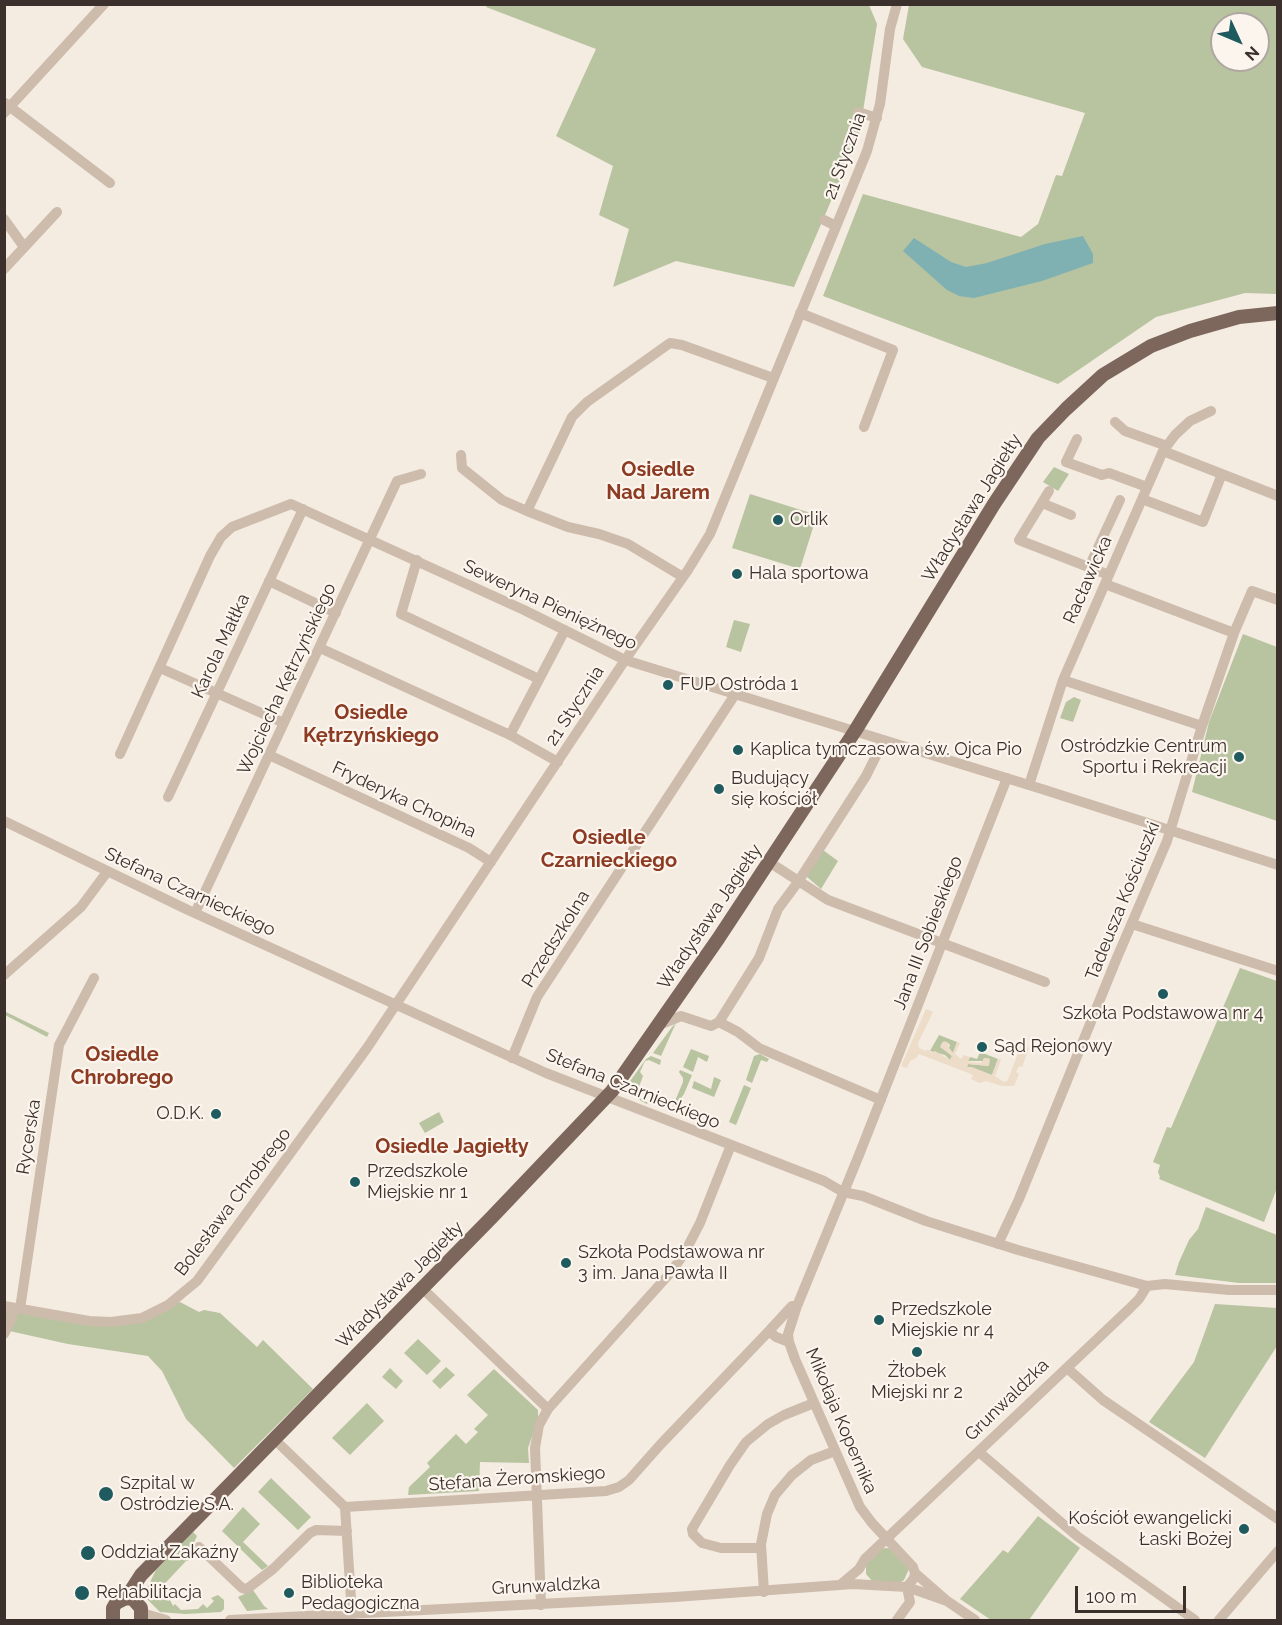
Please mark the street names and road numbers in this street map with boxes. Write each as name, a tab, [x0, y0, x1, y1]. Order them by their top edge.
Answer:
street label: 21 Stycznia	[819, 110, 871, 202]
street label: Władysława Jagiełły	[918, 430, 1026, 586]
street label: Racławicka	[1059, 533, 1117, 627]
street label: Seweryna Pieniężnego	[460, 555, 640, 655]
street label: Wojciecha Kętrzyńskiego	[233, 580, 341, 778]
street label: Karola Małłka	[187, 590, 255, 702]
street label: 21 Stycznia	[541, 662, 609, 750]
street label: Fryderyka Chopina	[329, 757, 479, 843]
street label: Tadeusza Kościuszki	[1081, 818, 1165, 984]
street label: Władysława Jagiełły	[653, 840, 767, 994]
street label: Stefana Czarnieckiego	[101, 843, 279, 941]
street label: Jana III Sobieskiego	[889, 853, 967, 1013]
street label: Przedszkolna	[518, 886, 594, 992]
street label: Stefana Czarnieckiego	[543, 1044, 723, 1134]
street label: Rycerska	[12, 1098, 46, 1176]
street label: Bolesława Chrobrego	[170, 1124, 296, 1280]
street label: Władysława Jagiełły	[332, 1217, 468, 1353]
street label: Mikołaja Kopernika	[800, 1345, 882, 1497]
street label: Grunwaldzka	[960, 1354, 1054, 1446]
street label: Stefana Żeromskiego	[428, 1462, 606, 1496]
street label: Grunwaldzka	[491, 1572, 601, 1600]

